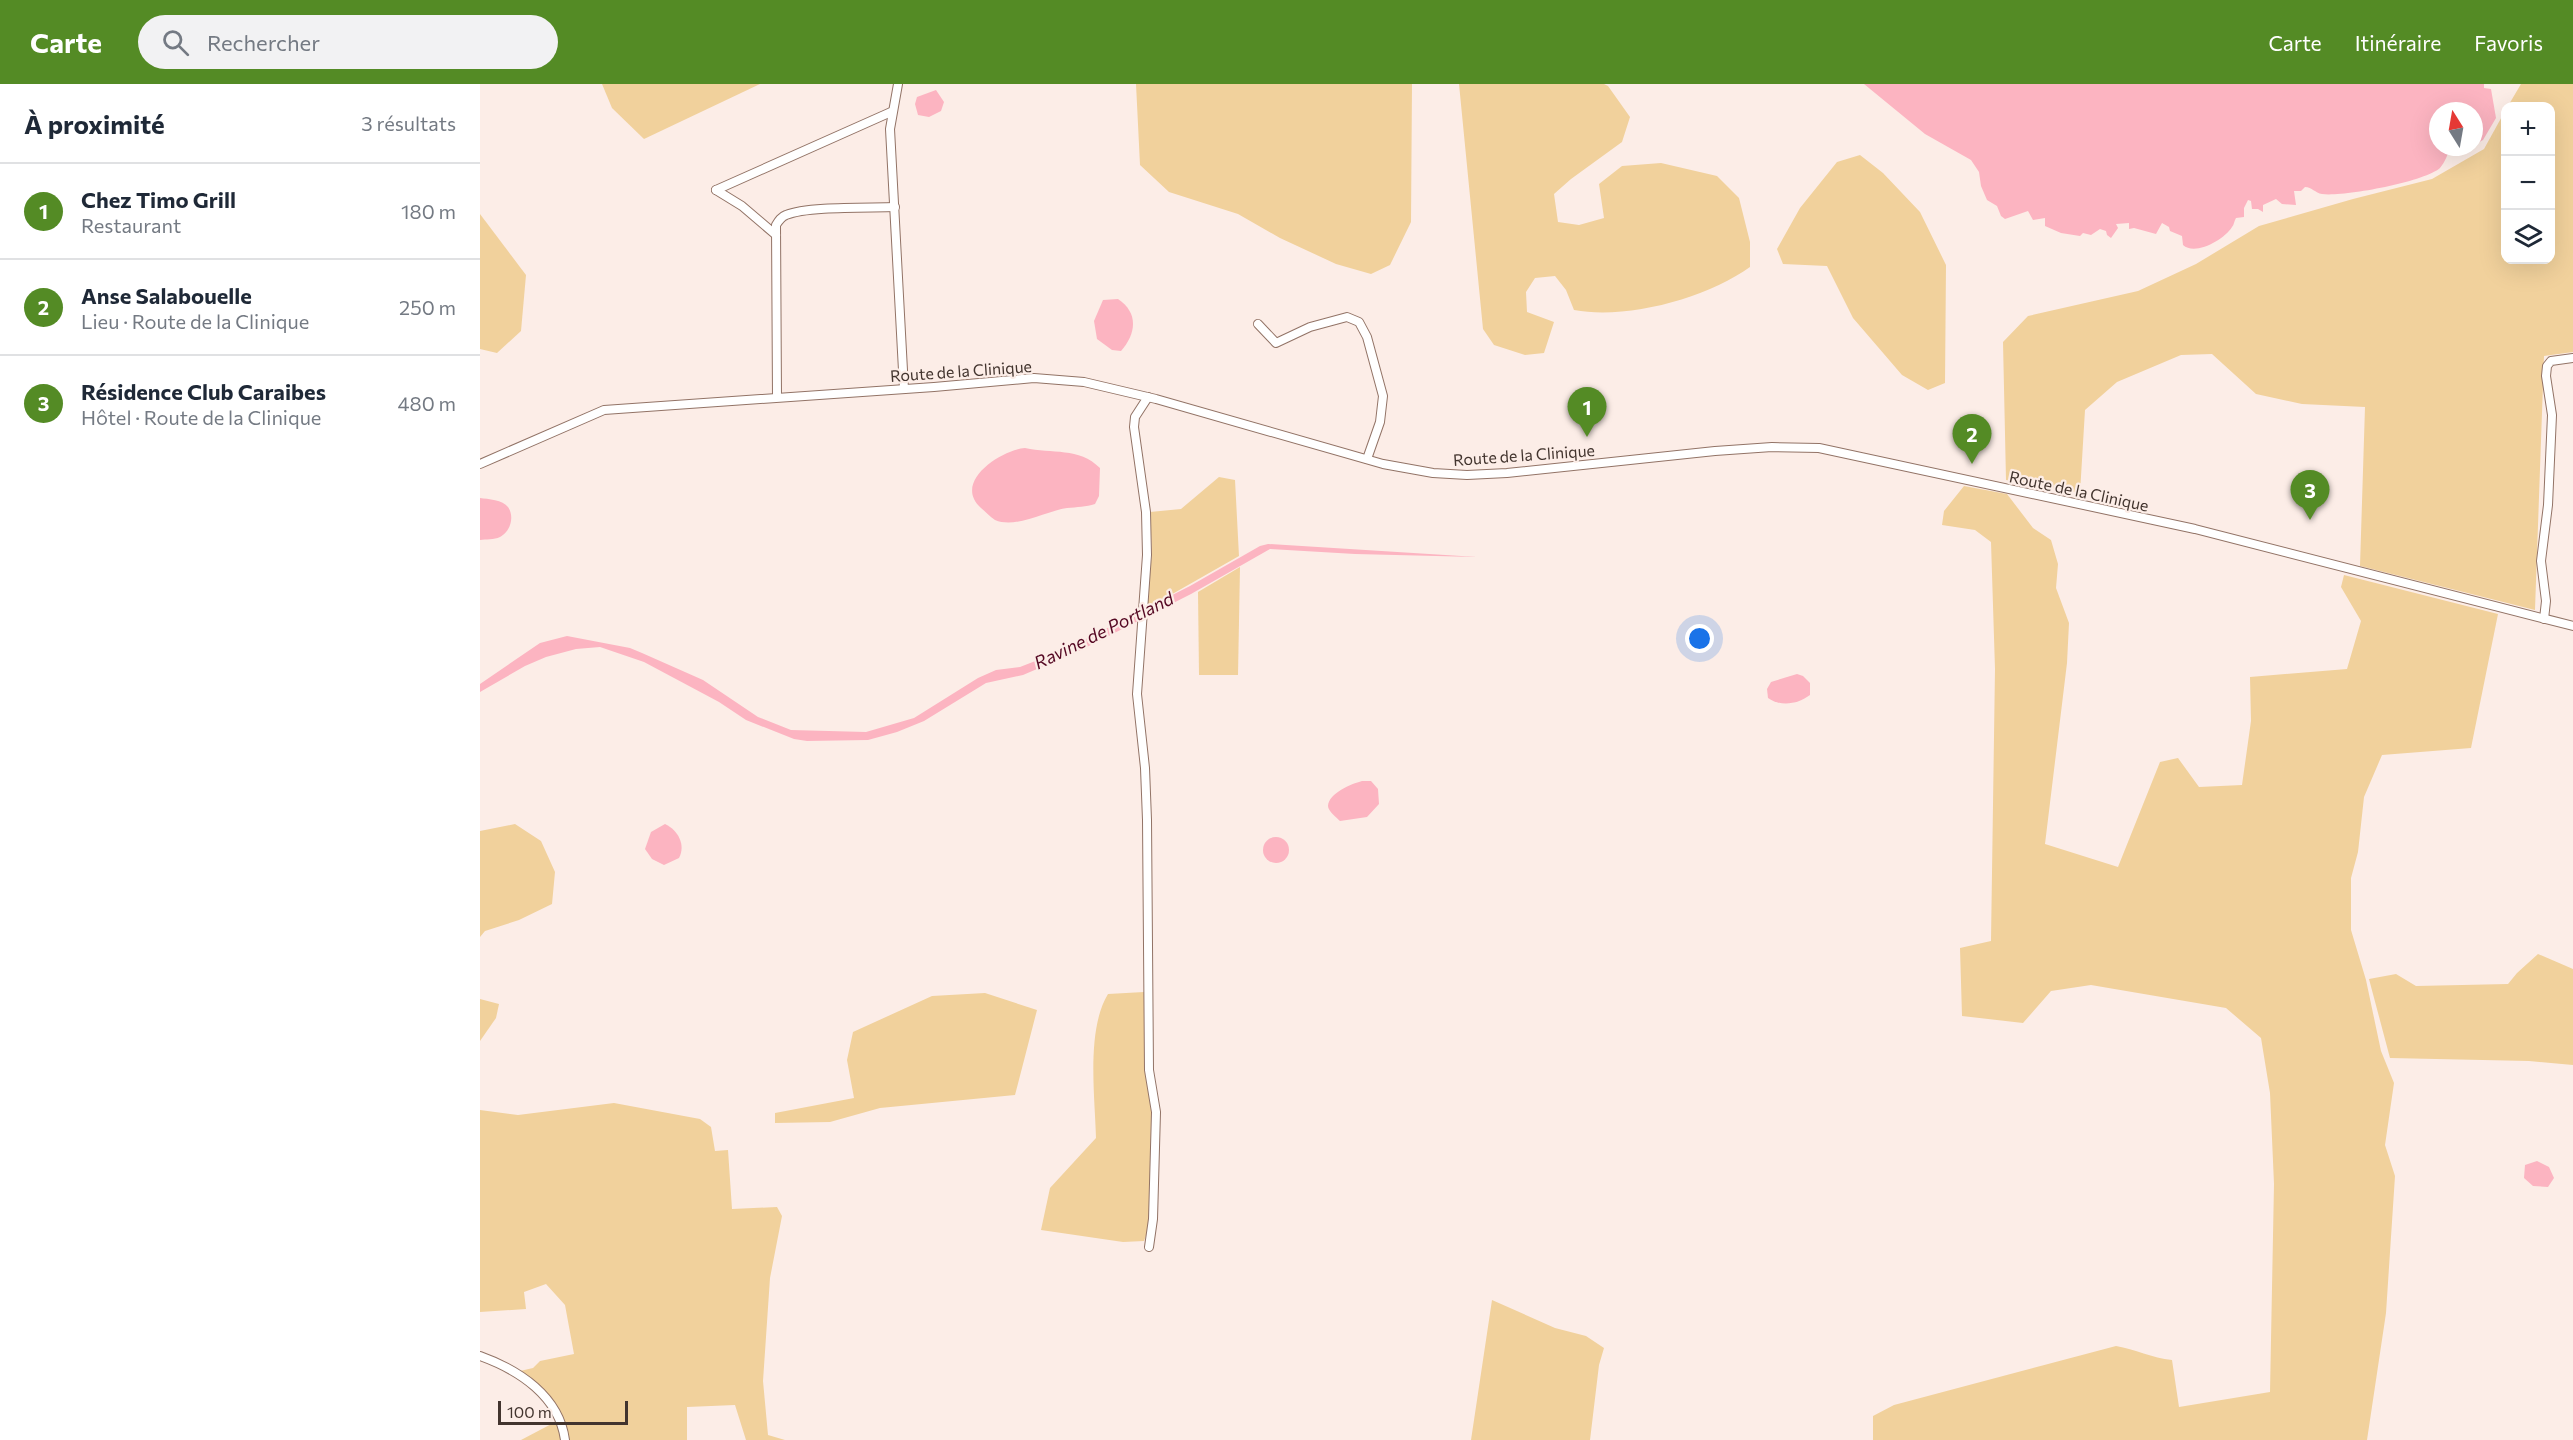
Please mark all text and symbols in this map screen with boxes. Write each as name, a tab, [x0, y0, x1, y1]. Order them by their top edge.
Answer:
search box	[138, 15, 558, 69]
text: Carte	[30, 25, 102, 59]
icon: search	[159, 26, 192, 59]
text: Rechercher	[207, 29, 320, 56]
text: Carte	[2268, 30, 2322, 55]
text: Itinéraire	[2355, 30, 2441, 55]
text: Favoris	[2474, 30, 2543, 55]
north arrow	[2429, 102, 2483, 156]
map controls	[2501, 102, 2555, 264]
button: +	[2501, 102, 2555, 156]
text: À proximité	[24, 108, 165, 139]
text: 3 résultats	[361, 111, 456, 135]
button: −	[2501, 156, 2555, 210]
text: Chez Timo Grill	[81, 186, 236, 213]
text: 1	[39, 199, 48, 223]
text: 180 m	[401, 199, 456, 223]
button: layers	[2501, 210, 2555, 264]
text: Restaurant	[81, 213, 181, 237]
text: Anse Salabouelle	[81, 282, 252, 309]
text: 2	[38, 295, 49, 319]
text: 250 m	[399, 295, 456, 319]
text: Lieu · Route de la Clinique	[81, 309, 309, 333]
street label: Route de la Clinique	[889, 356, 1032, 385]
text: Résidence Club Caraibes	[81, 378, 326, 405]
pin: 1	[1568, 388, 1606, 437]
text: 3	[38, 391, 49, 415]
text: 480 m	[398, 391, 456, 415]
text: Hôtel · Route de la Clinique	[81, 405, 321, 429]
pin: 2	[1952, 414, 1992, 464]
street label: Route de la Clinique	[1452, 440, 1595, 469]
street label: Route de la Clinique	[2008, 466, 2151, 515]
pin: 3	[2290, 470, 2330, 520]
water label: Ravine de Portland	[1030, 587, 1177, 673]
your location	[1685, 624, 1714, 653]
scale bar	[498, 1398, 628, 1426]
text: 100 m	[507, 1402, 552, 1421]

